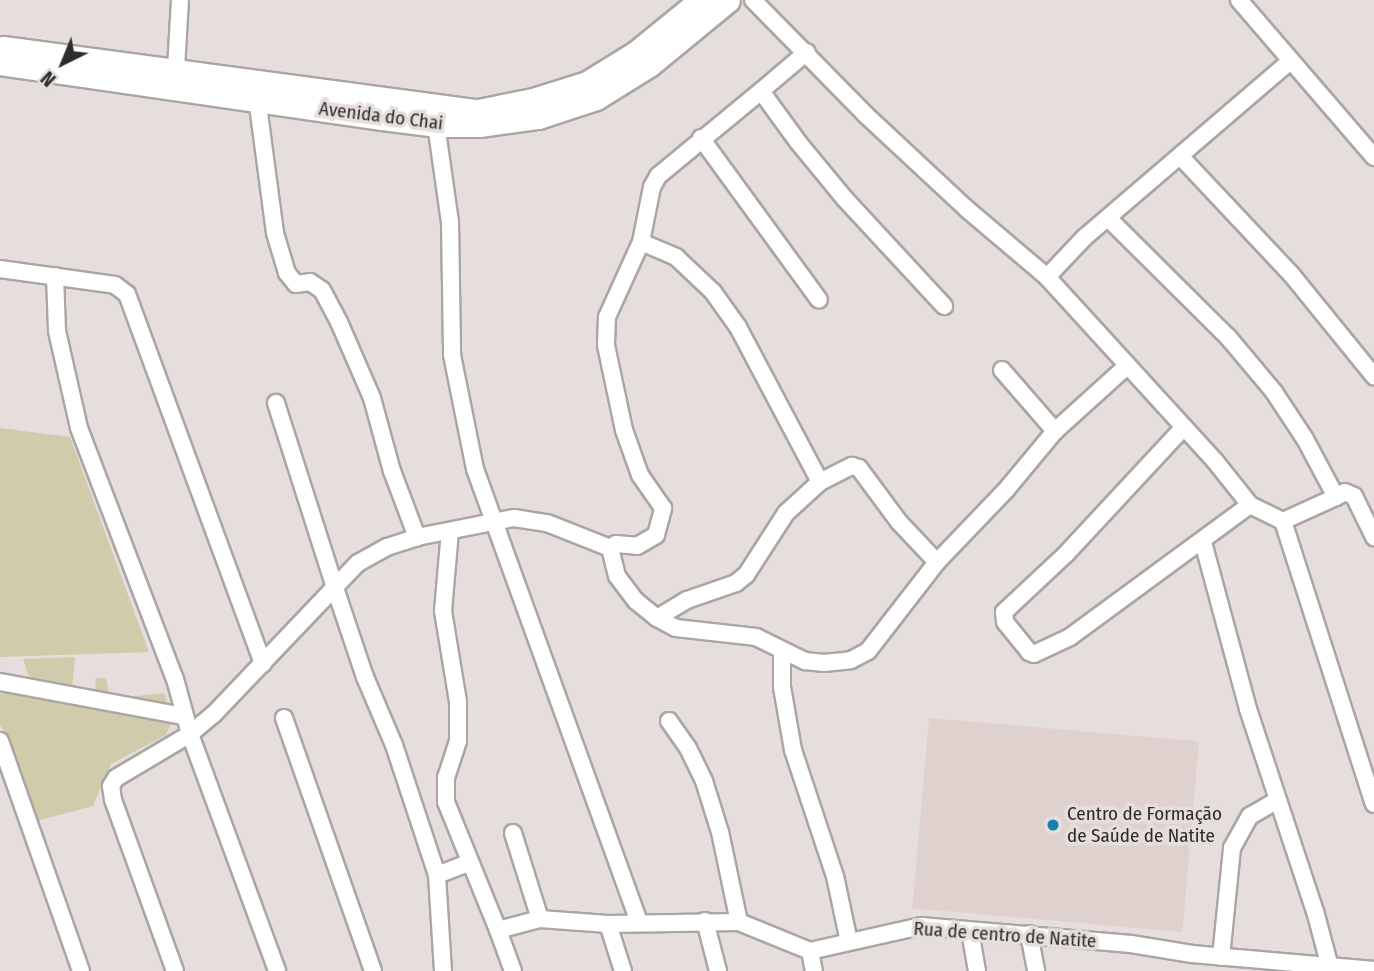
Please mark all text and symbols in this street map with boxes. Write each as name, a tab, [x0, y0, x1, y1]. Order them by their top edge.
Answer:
north arrow	[28, 28, 98, 98]
text: N	[36, 66, 60, 91]
street label: Avenida do Chai	[318, 97, 444, 135]
place label: Centro de Formação de Saúde de Natite	[1067, 803, 1222, 847]
marker: Centro de Formação de Saúde de Natite	[1045, 817, 1061, 833]
street label: Rua de centro de Natite	[913, 917, 1097, 953]

